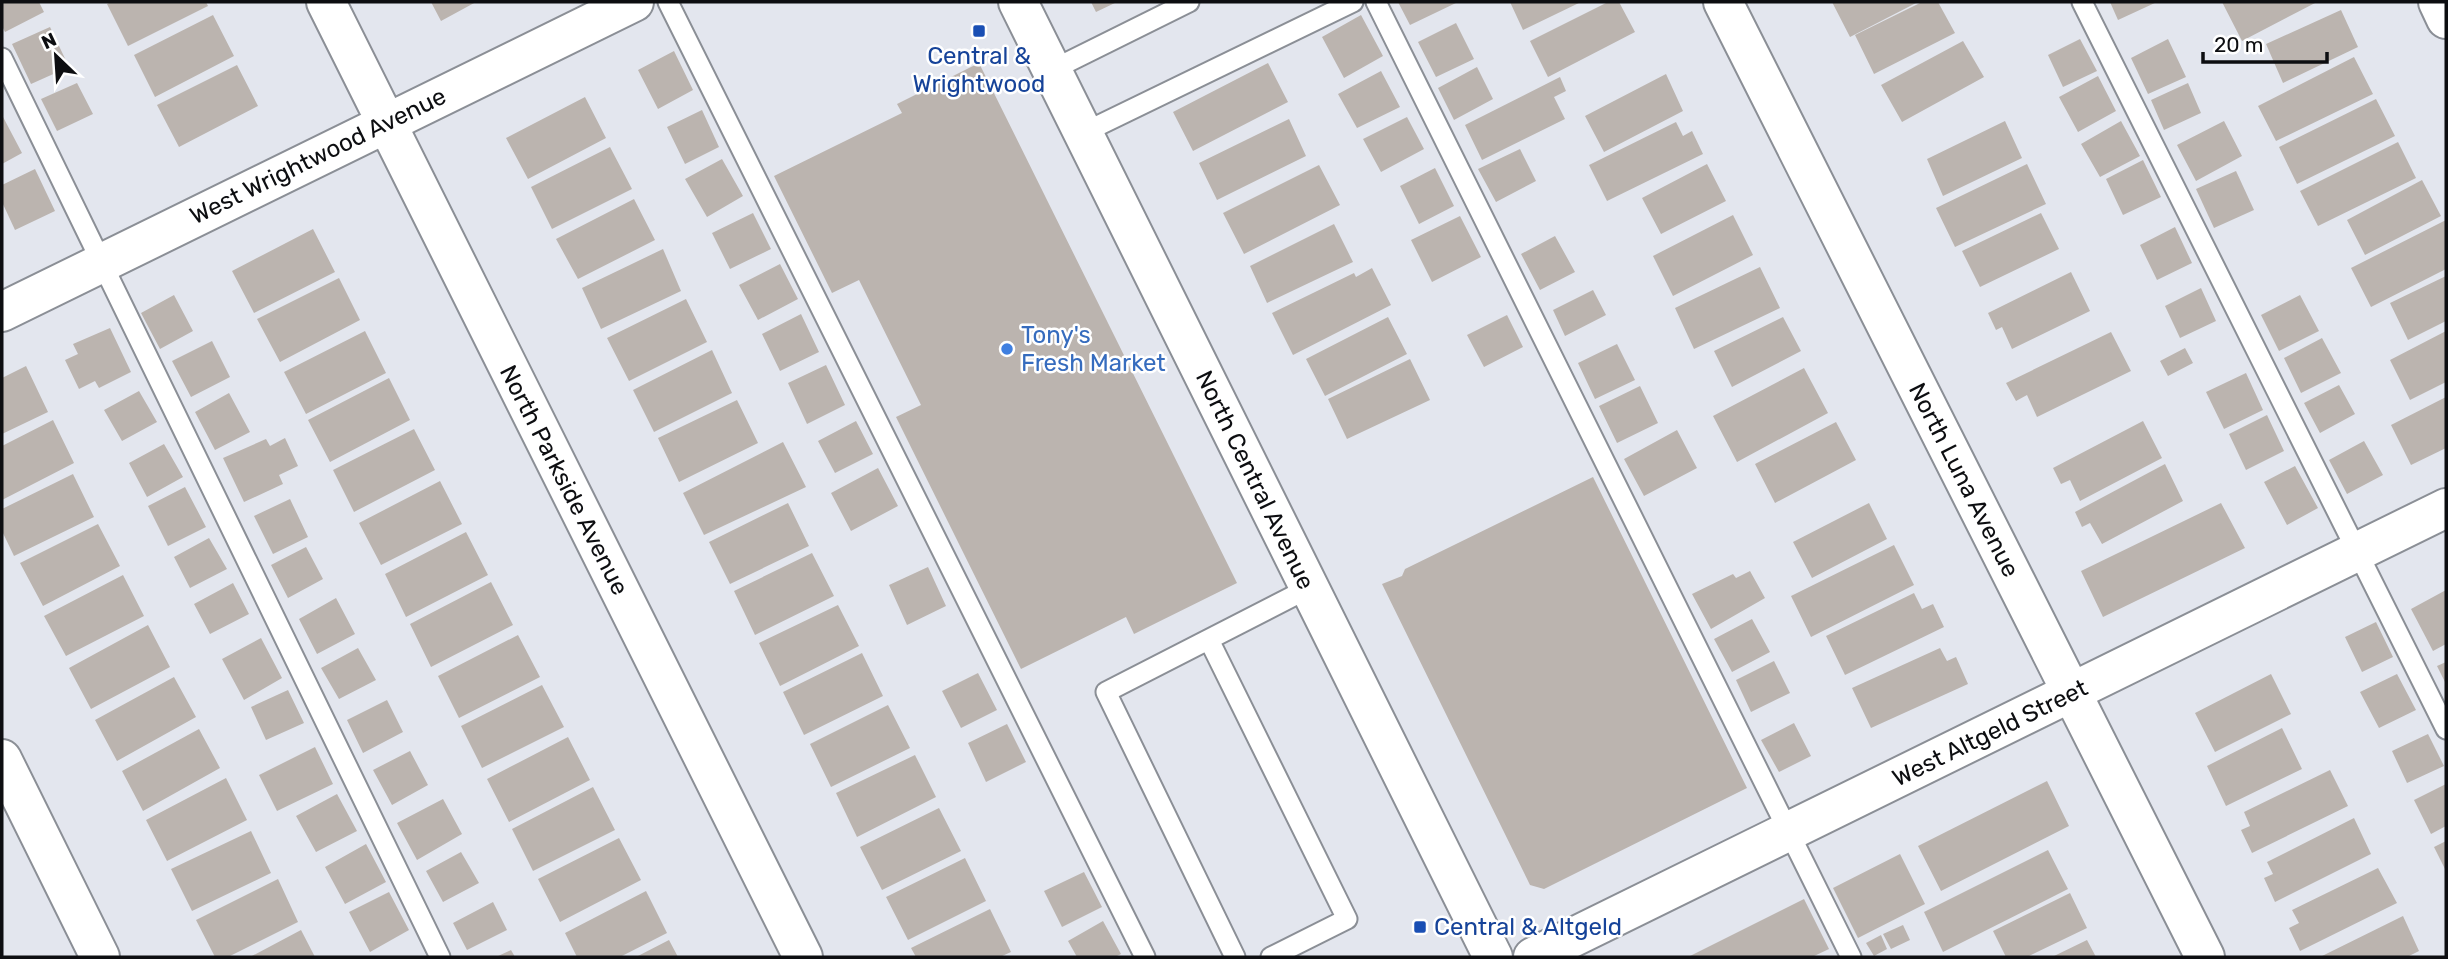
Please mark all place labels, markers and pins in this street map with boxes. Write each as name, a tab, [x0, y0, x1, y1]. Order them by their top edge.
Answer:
marker: Central & Wrightwood	[971, 23, 987, 39]
place label: Central & Wrightwood	[913, 42, 1045, 98]
place label: Tony's Fresh Market	[1021, 321, 1166, 377]
marker: Tony's Fresh Market	[999, 341, 1015, 357]
place label: Central & Altgeld	[1434, 913, 1622, 941]
marker: Central & Altgeld	[1412, 919, 1428, 935]

